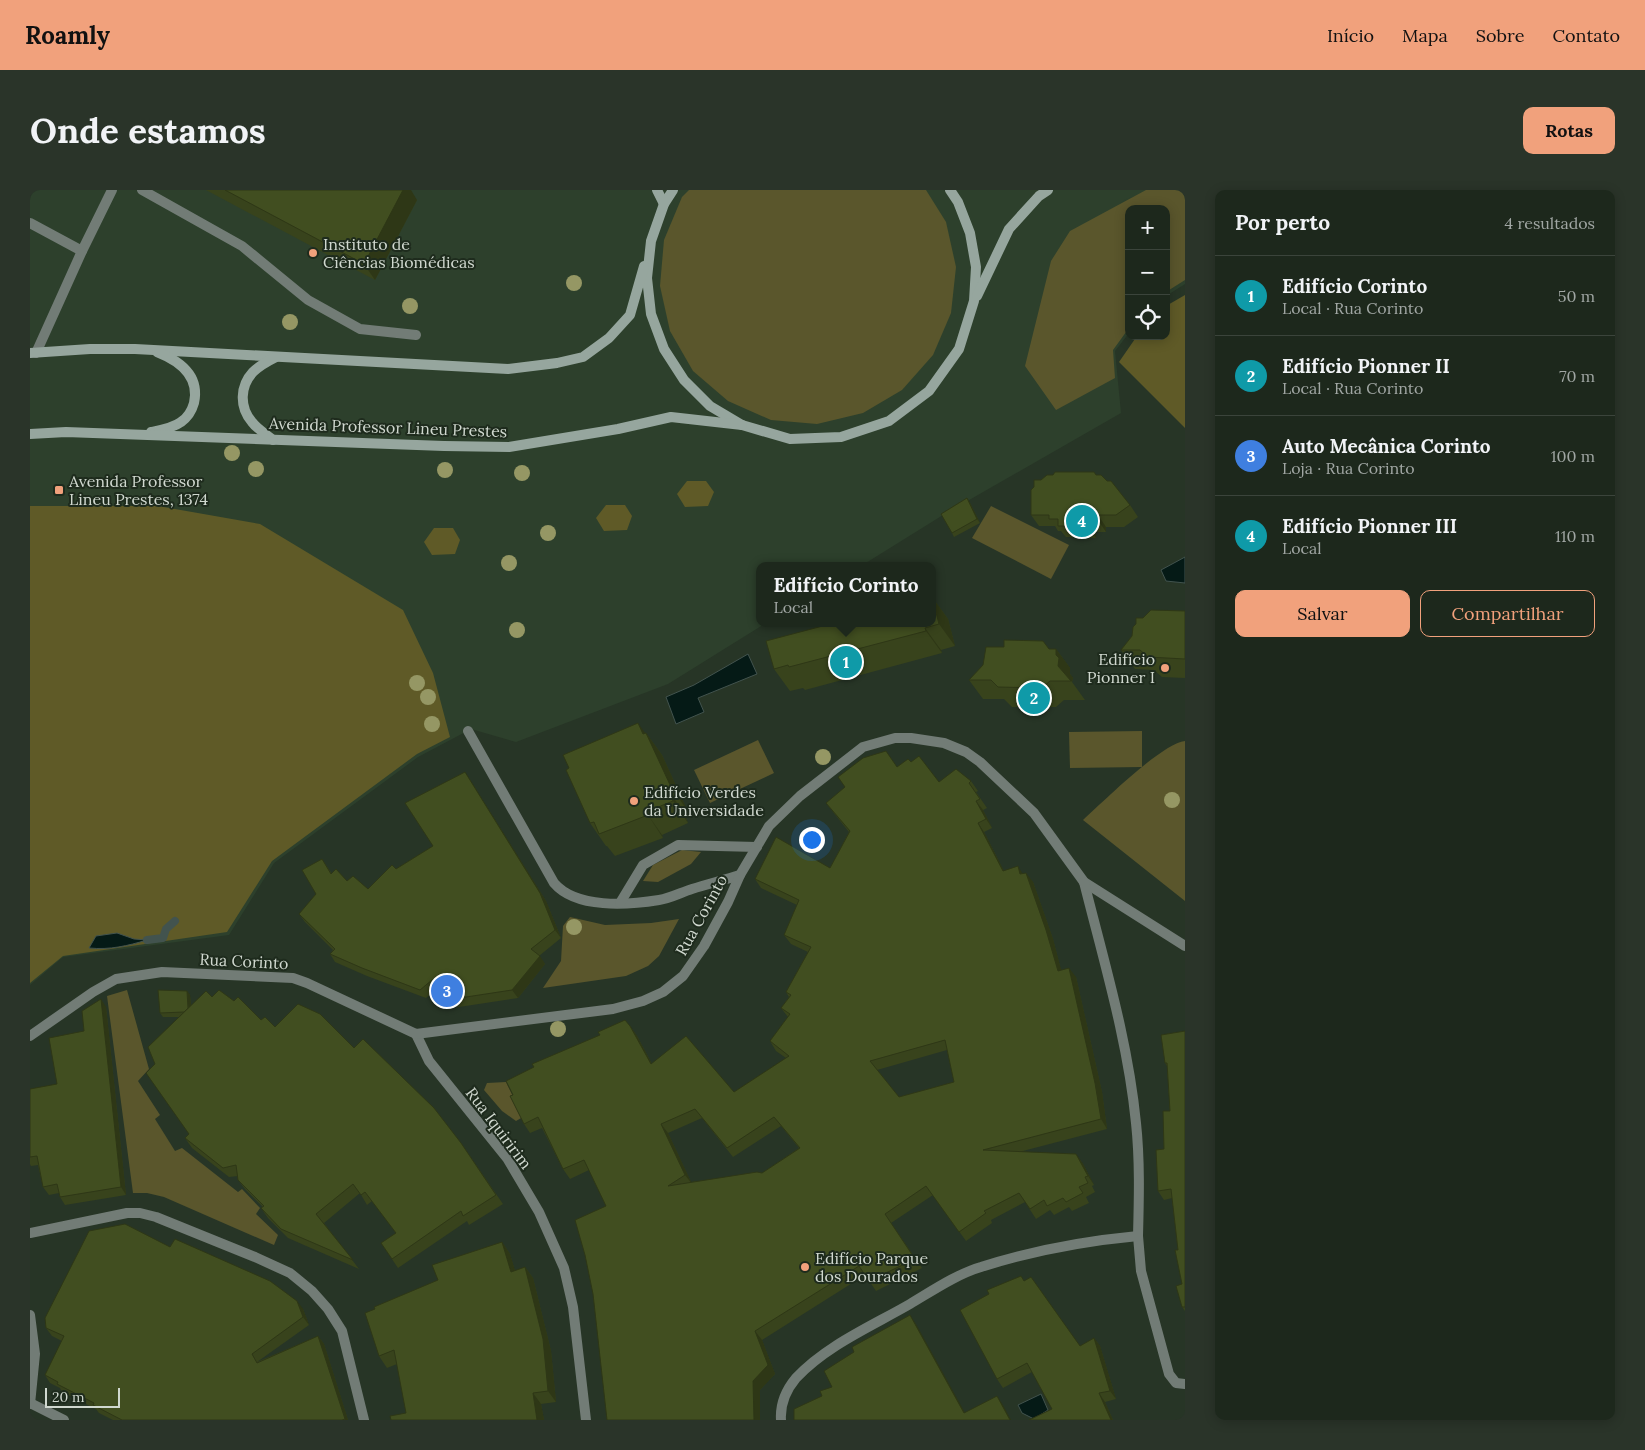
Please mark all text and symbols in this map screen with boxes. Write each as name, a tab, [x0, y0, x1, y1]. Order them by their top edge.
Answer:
text: Roamly	[25, 20, 110, 51]
text: Início	[1327, 24, 1374, 47]
text: Mapa	[1402, 24, 1448, 47]
text: Sobre	[1476, 24, 1525, 47]
text: Contato	[1553, 24, 1620, 47]
button: Rotas	[1523, 107, 1615, 154]
text: Onde estamos	[30, 108, 266, 153]
map controls	[1125, 205, 1170, 340]
button: +	[1125, 205, 1170, 250]
text: Por perto	[1235, 209, 1330, 236]
text: 4 resultados	[1505, 213, 1595, 233]
place label: Instituto de Ciências Biomédicas	[323, 234, 475, 272]
marker: Instituto de Ciências Biomédicas	[307, 247, 319, 259]
button: −	[1125, 250, 1170, 295]
text: Edifício Corinto	[1282, 274, 1427, 298]
text: 1	[1248, 286, 1254, 306]
text: 50 m	[1558, 286, 1595, 306]
button: locate	[1125, 295, 1170, 340]
text: Local · Rua Corinto	[1282, 298, 1423, 318]
text: Edifício Pionner II	[1282, 354, 1450, 378]
text: 2	[1247, 366, 1255, 386]
text: 70 m	[1559, 366, 1595, 386]
text: Local · Rua Corinto	[1282, 378, 1423, 398]
street label: Avenida Professor Lineu Prestes	[267, 413, 508, 441]
text: Auto Mecânica Corinto	[1282, 434, 1491, 458]
text: 3	[1247, 446, 1255, 466]
text: 100 m	[1551, 446, 1595, 466]
text: Loja · Rua Corinto	[1282, 458, 1415, 478]
place label: Avenida Professor Lineu Prestes, 1374	[68, 471, 209, 509]
marker: Avenida Professor Lineu Prestes, 1374	[53, 484, 65, 496]
pin: 4	[1066, 502, 1098, 540]
text: Edifício Pionner III	[1282, 514, 1457, 538]
text: 4	[1247, 526, 1255, 546]
text: 110 m	[1555, 526, 1595, 546]
text: Local	[1282, 538, 1322, 558]
popup	[756, 562, 936, 627]
text: Edifício Corinto	[773, 573, 919, 597]
button: Salvar	[1235, 590, 1410, 637]
button: Compartilhar	[1420, 590, 1595, 637]
text: Local	[773, 597, 813, 617]
pin: 1	[830, 643, 862, 681]
place label: Edifício Pionner I	[1087, 649, 1155, 687]
marker: Edifício Pionner I	[1159, 662, 1171, 674]
pin: 2	[1018, 679, 1050, 717]
place label: Edifício Verdes da Universidade	[644, 782, 764, 820]
marker: Edifício Verdes da Universidade	[628, 795, 640, 807]
your location	[799, 827, 825, 853]
street label: Rua Corinto	[671, 871, 731, 959]
street label: Rua Corinto	[199, 949, 289, 973]
pin: 3	[431, 972, 463, 1010]
street label: Rua Iquiririm	[462, 1083, 536, 1173]
place label: Edifício Parque dos Dourados	[815, 1248, 928, 1286]
marker: Edifício Parque dos Dourados	[799, 1261, 811, 1273]
scale bar	[45, 1385, 120, 1408]
text: 20 m	[52, 1388, 84, 1406]

